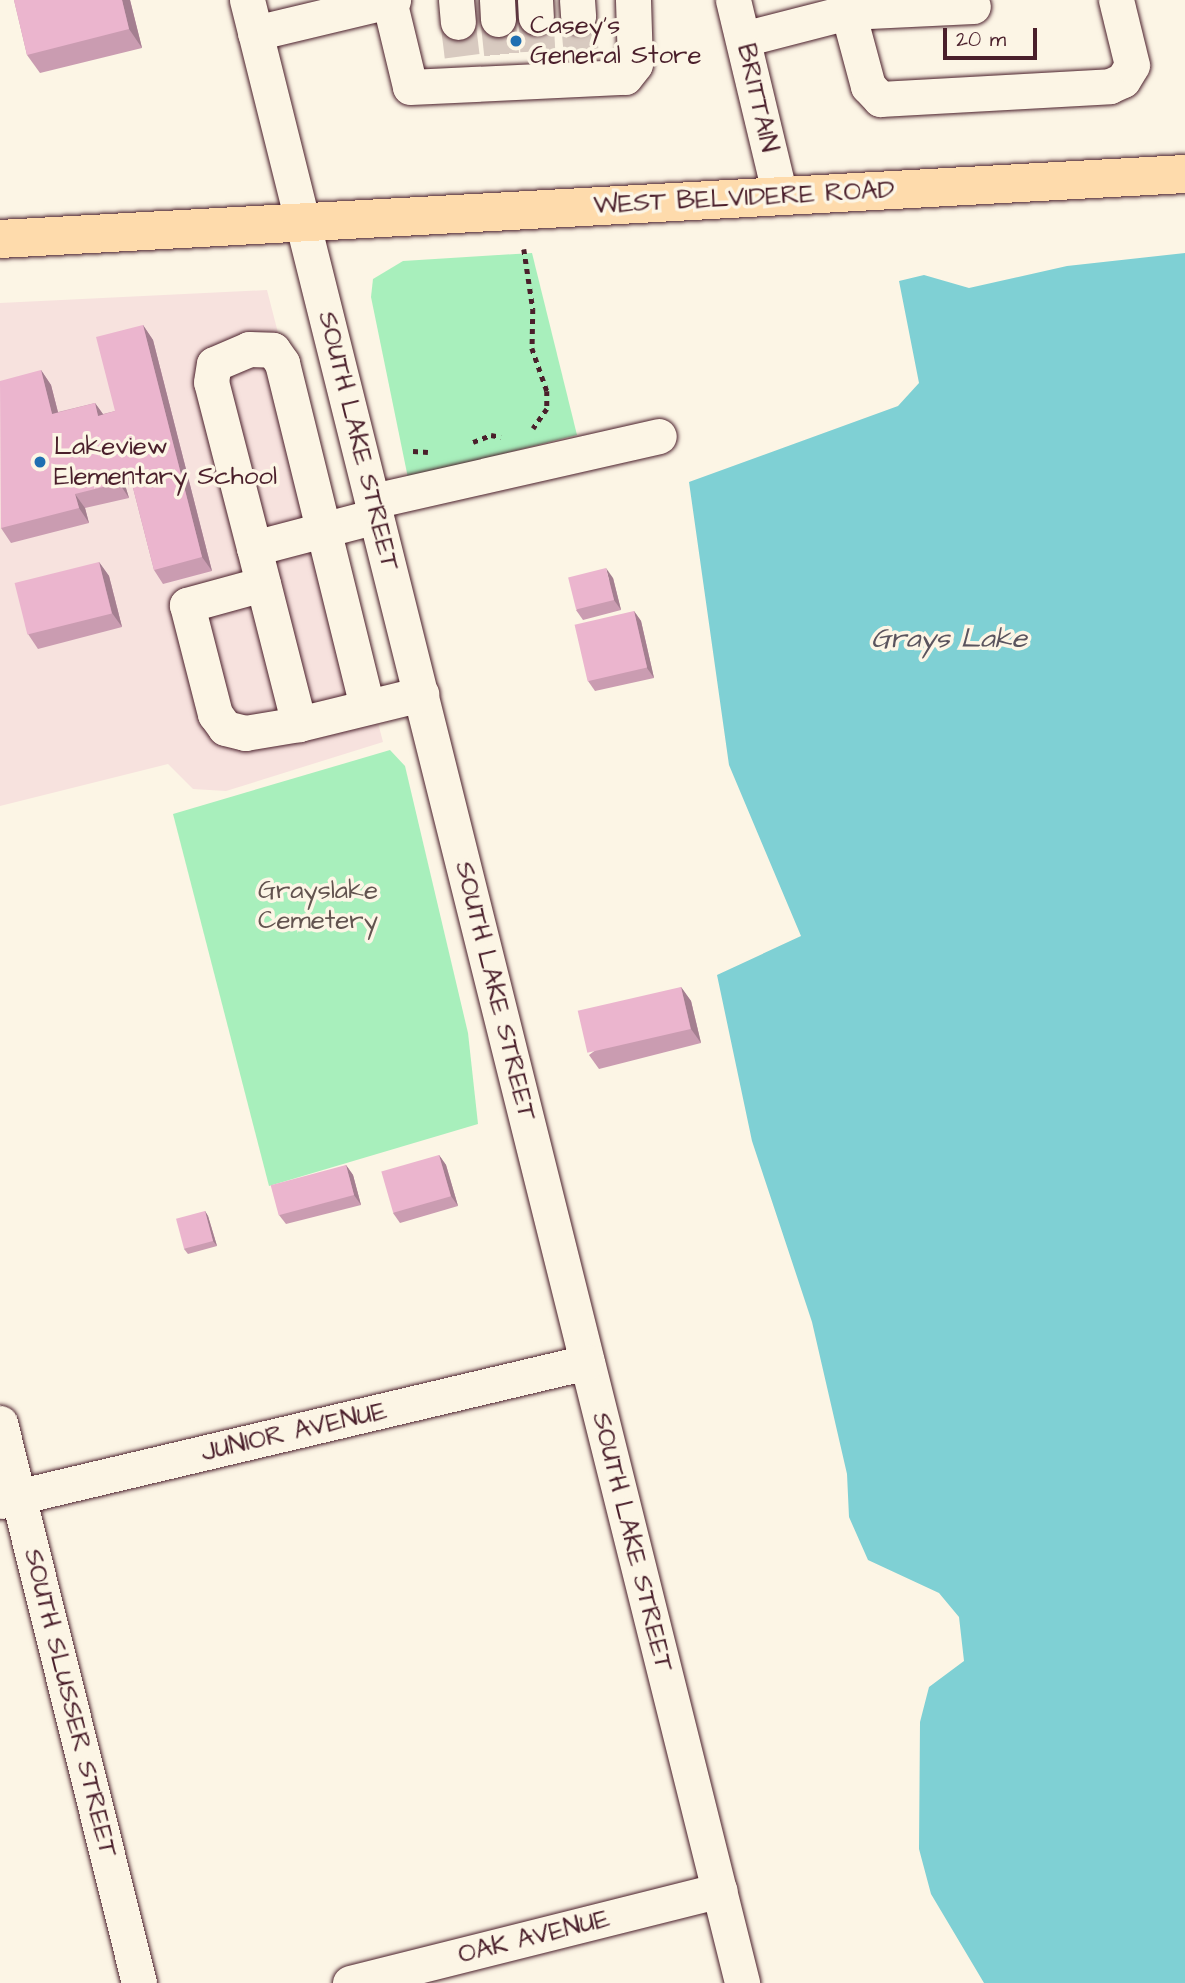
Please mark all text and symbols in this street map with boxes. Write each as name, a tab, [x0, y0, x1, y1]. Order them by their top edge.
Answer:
place label: Casey's General Store	[530, 10, 701, 72]
scale bar	[947, 14, 1042, 58]
text: 20 m	[956, 25, 1006, 54]
marker: Casey's General Store	[508, 33, 524, 49]
street label: BRITTAIN	[729, 41, 785, 155]
street label: WEST BELVIDERE ROAD	[593, 175, 895, 221]
street label: SOUTH LAKE STREET	[311, 308, 405, 574]
place label: Lakeview Elementary School	[54, 431, 277, 492]
marker: Lakeview Elementary School	[32, 454, 48, 470]
water label: Grays Lake	[871, 622, 1027, 656]
street label: SOUTH LAKE STREET	[448, 858, 542, 1124]
park label: Grayslake Cemetery	[258, 875, 378, 936]
street label: JUNIOR AVENUE	[198, 1395, 390, 1469]
street label: SOUTH LAKE STREET	[585, 1409, 679, 1675]
street label: SOUTH SLUSSER STREET	[17, 1546, 123, 1860]
street label: OAK AVENUE	[455, 1903, 613, 1971]

